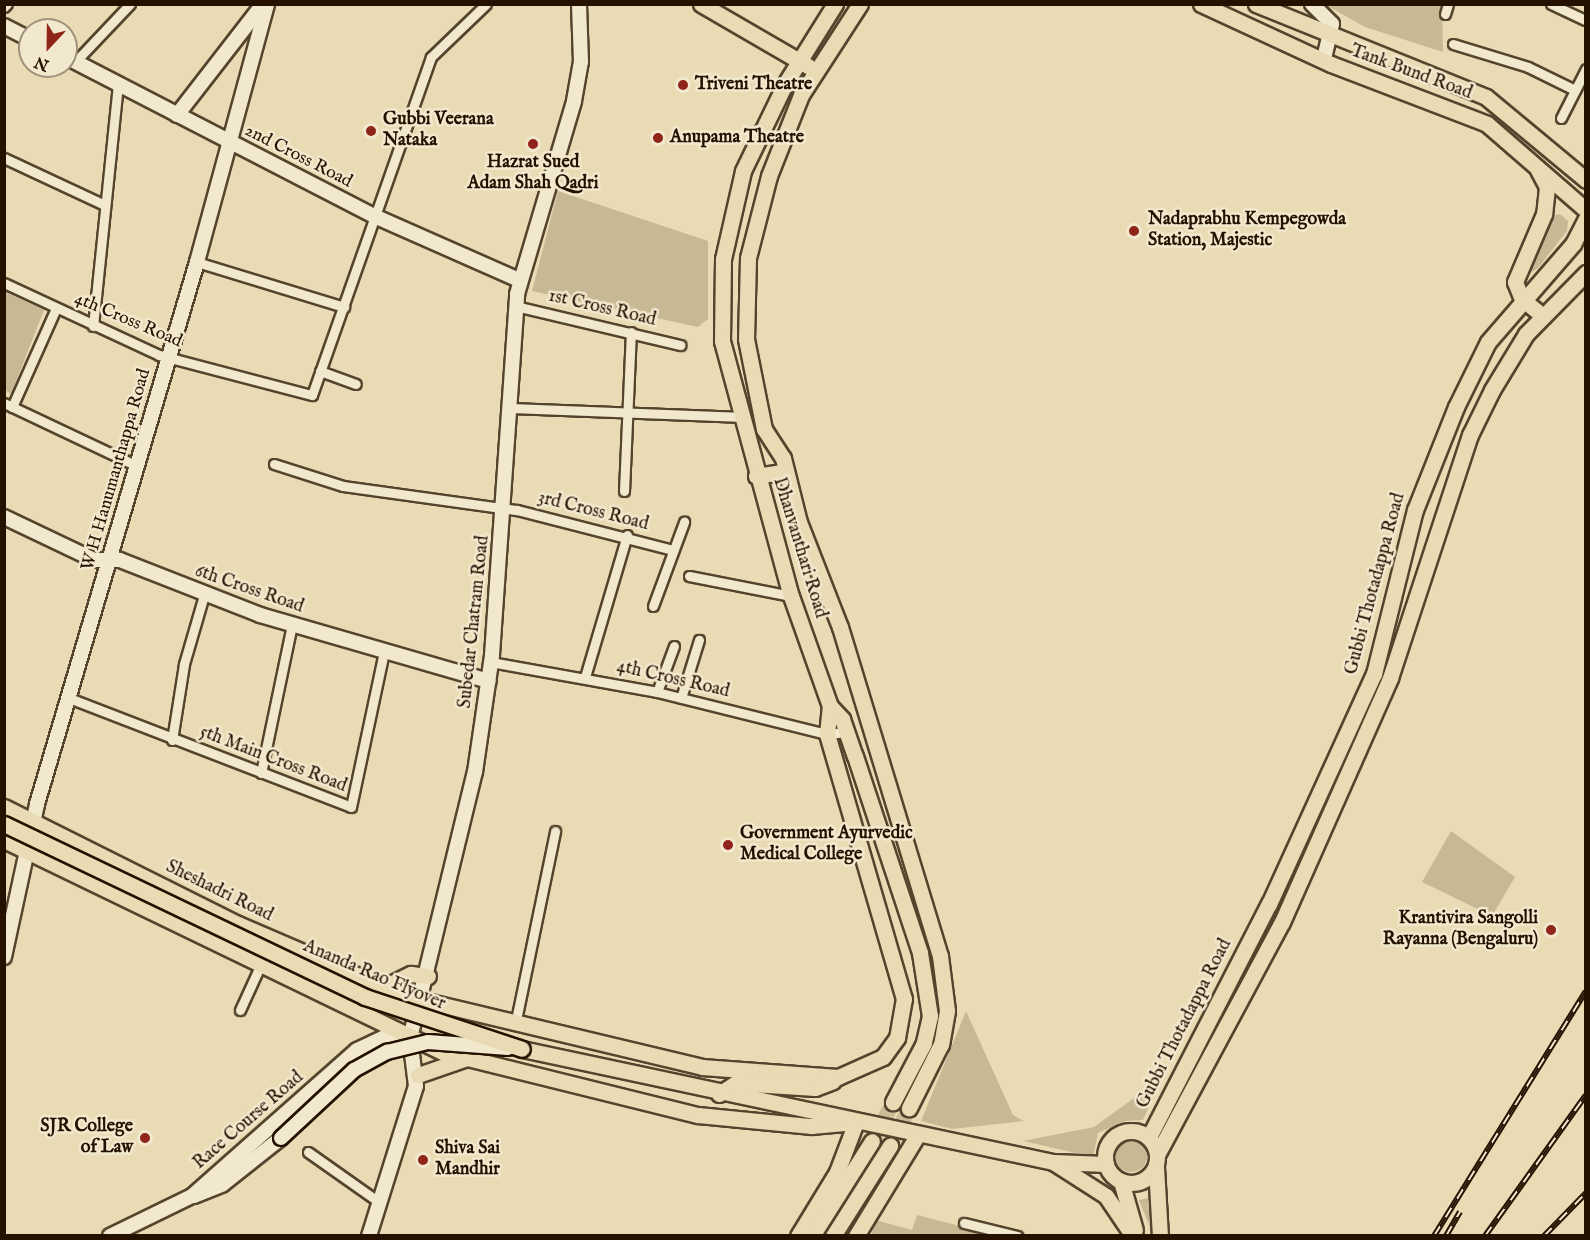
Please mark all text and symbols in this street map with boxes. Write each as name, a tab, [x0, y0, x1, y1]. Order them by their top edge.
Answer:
north arrow	[18, 18, 78, 78]
street label: Tank Bund Road	[1347, 41, 1475, 105]
text: N	[32, 51, 52, 75]
place label: Triveni Theatre	[695, 74, 812, 96]
marker: Triveni Theatre	[676, 78, 690, 92]
place label: Gubbi Veerana Nataka	[383, 110, 494, 152]
street label: 2nd Cross Road	[241, 121, 355, 193]
marker: Gubbi Veerana Nataka	[364, 124, 378, 138]
place label: Anupama Theatre	[670, 127, 804, 149]
marker: Anupama Theatre	[651, 131, 665, 145]
marker: Hazrat Sued Adam Shah Qadri	[526, 137, 540, 151]
place label: Hazrat Sued Adam Shah Qadri	[467, 153, 599, 195]
place label: Nadaprabhu Kempegowda Station, Majestic	[1148, 210, 1346, 252]
marker: Nadaprabhu Kempegowda Station, Majestic	[1125, 222, 1143, 240]
street label: 1st Cross Road	[546, 286, 658, 332]
street label: 4th Cross Road	[71, 289, 185, 353]
street label: W H Hanumanthappa Road	[78, 366, 156, 574]
street label: Dhanvanthari Road	[767, 475, 831, 621]
street label: 3rd Cross Road	[535, 488, 651, 536]
street label: Gubbi Thotadappa Road	[1341, 491, 1411, 677]
street label: Subedar Chatram Road	[455, 535, 495, 709]
street label: 6th Cross Road	[192, 561, 306, 619]
street label: 4th Cross Road	[615, 657, 731, 703]
street label: 5th Main Cross Road	[196, 722, 350, 798]
place label: Government Ayurvedic Medical College	[740, 824, 913, 866]
marker: Government Ayurvedic Medical College	[721, 838, 735, 852]
street label: Sheshadri Road	[162, 857, 276, 927]
place label: Krantivira Sangolli Rayanna (Bengaluru)	[1383, 909, 1538, 952]
marker: Krantivira Sangolli Rayanna (Bengaluru)	[1542, 921, 1560, 939]
street label: Ananda Rao Flyover	[300, 936, 448, 1016]
street label: Gubbi Thotadappa Road	[1133, 936, 1237, 1112]
street label: Race Course Road	[189, 1067, 309, 1175]
place label: SJR College of Law	[40, 1117, 133, 1160]
marker: SJR College of Law	[138, 1131, 152, 1145]
place label: Shiva Sai Mandhir	[435, 1139, 500, 1182]
marker: Shiva Sai Mandhir	[416, 1153, 430, 1167]

